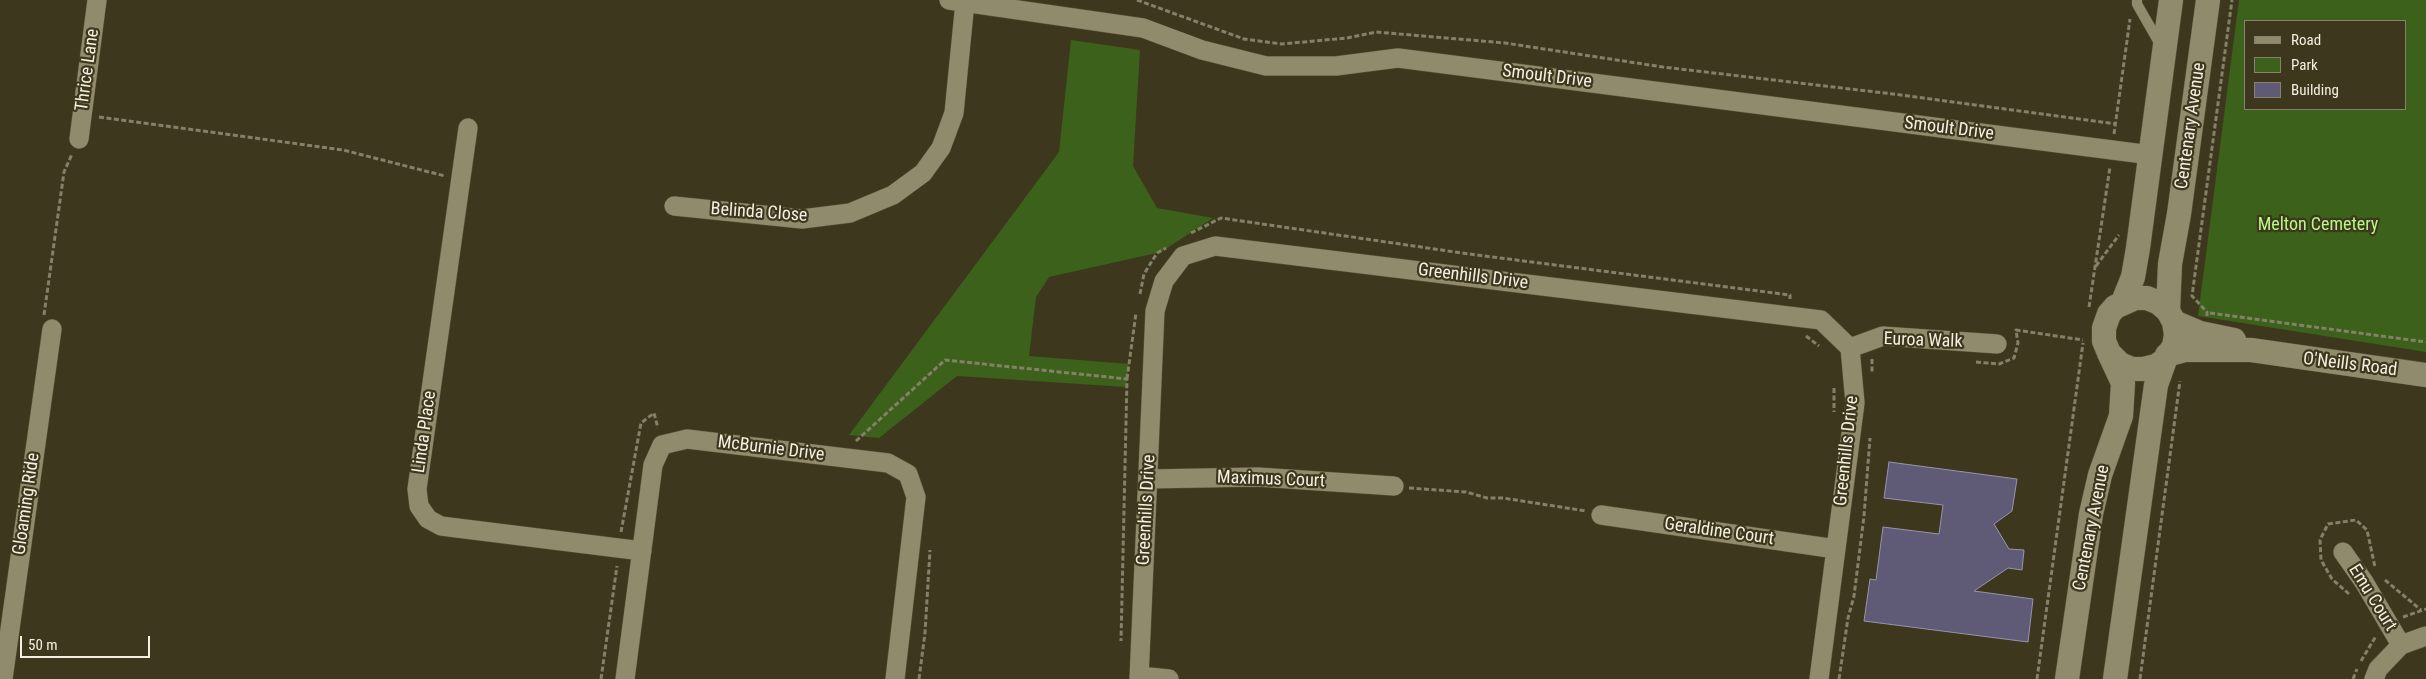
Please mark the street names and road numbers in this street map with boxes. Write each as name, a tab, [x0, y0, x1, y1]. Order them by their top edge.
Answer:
street label: Thrice Lane	[72, 27, 104, 113]
street label: Smoult Drive	[1501, 61, 1593, 93]
street label: Centenary Avenue	[2171, 61, 2211, 191]
street label: Smoult Drive	[1903, 113, 1995, 145]
street label: Belinda Close	[710, 199, 808, 227]
street label: Greenhills Drive	[1417, 260, 1529, 294]
street label: Euroa Walk	[1883, 329, 1963, 353]
street label: O'Neills Road	[2302, 349, 2398, 381]
street label: Linda Place	[409, 390, 441, 474]
street label: Greenhills Drive	[1830, 395, 1864, 507]
street label: McBurnie Drive	[716, 432, 826, 466]
street label: Gloaming Ride	[9, 452, 45, 556]
street label: Greenhills Drive	[1133, 454, 1161, 566]
street label: Centenary Avenue	[2069, 463, 2115, 593]
street label: Maximus Court	[1217, 467, 1325, 493]
street label: Geraldine Court	[1663, 514, 1775, 550]
street label: Emu Court	[2343, 561, 2401, 635]

